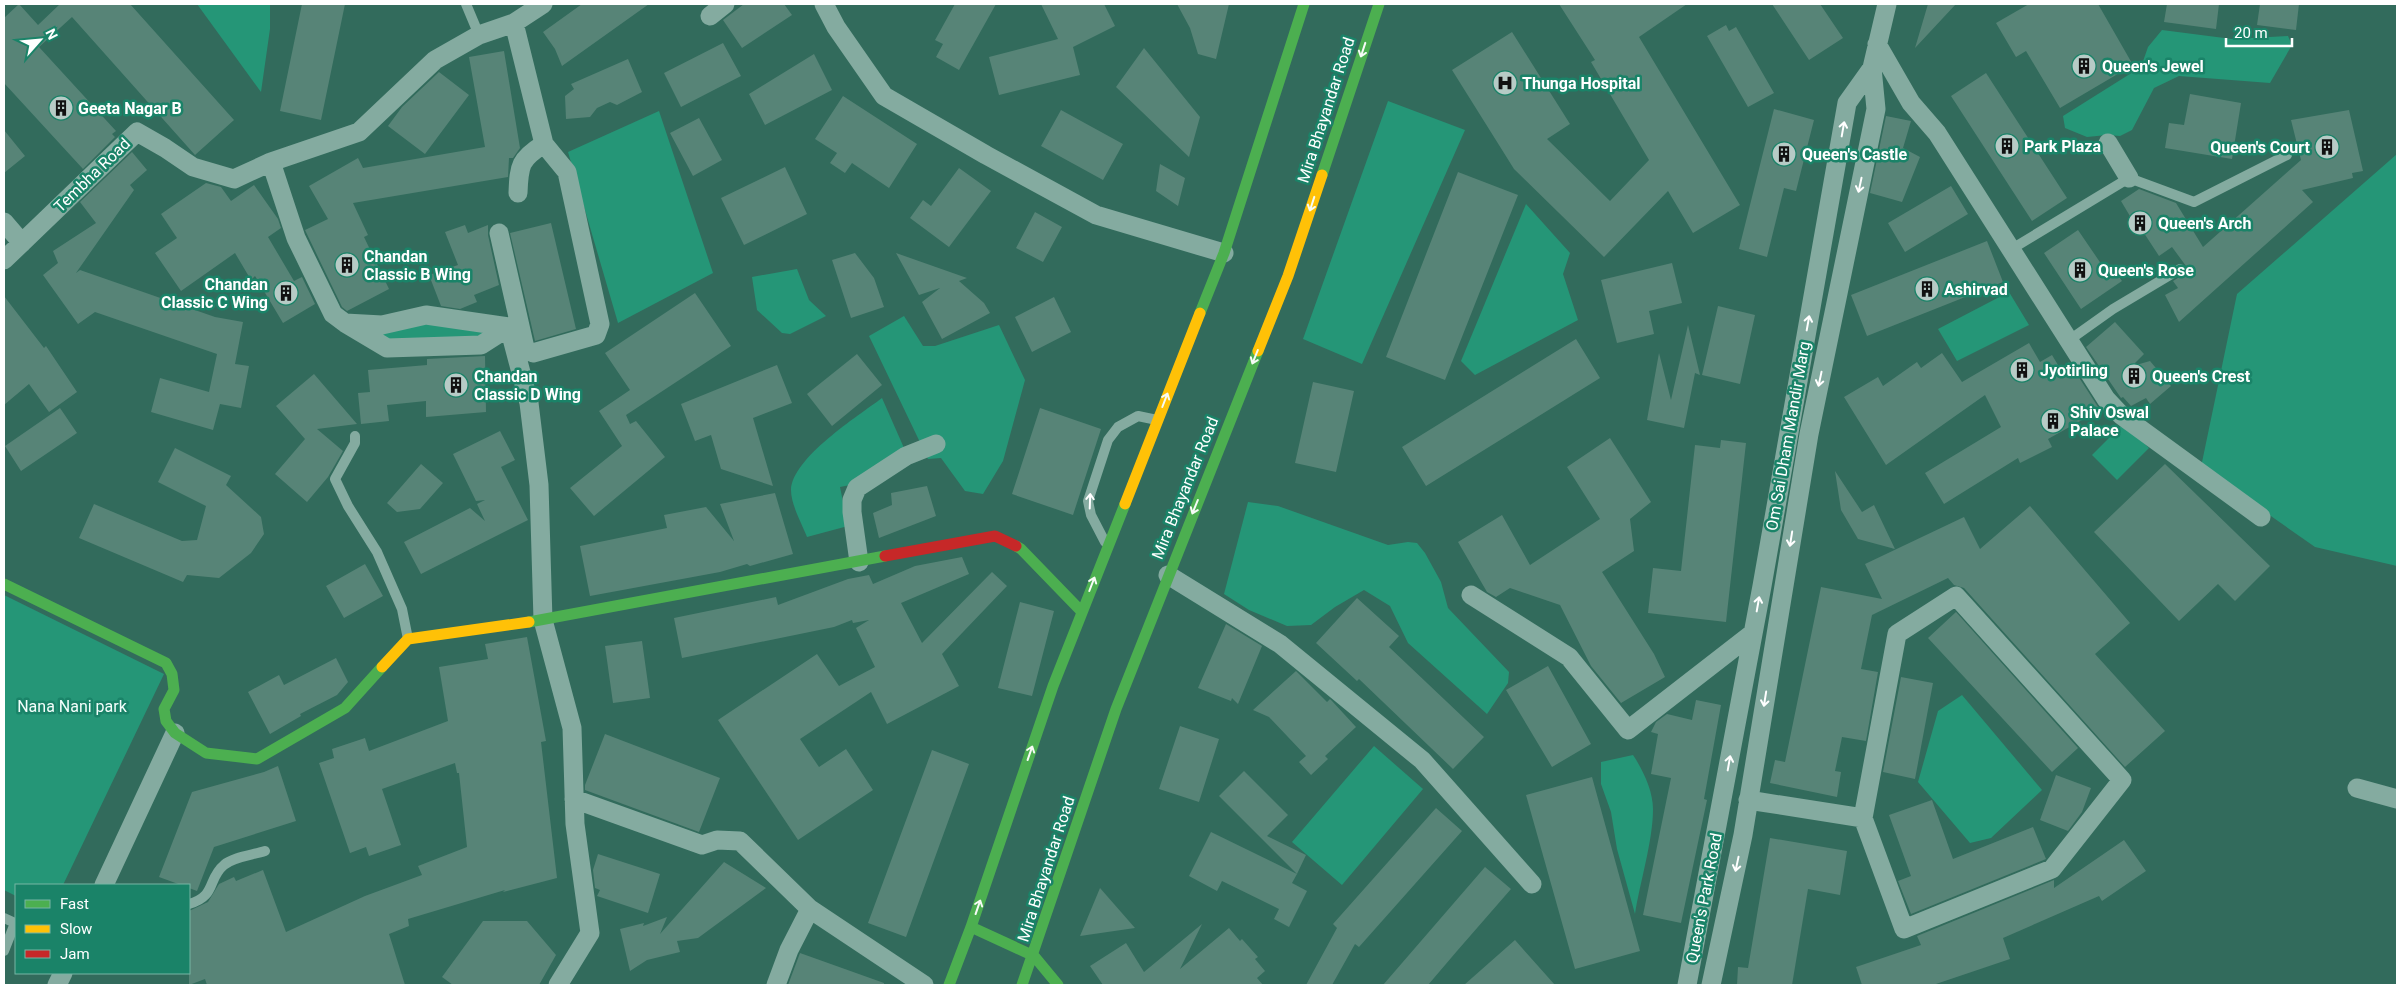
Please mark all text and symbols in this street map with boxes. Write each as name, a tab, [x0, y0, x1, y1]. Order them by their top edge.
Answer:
north arrow	[15, 15, 65, 65]
scale bar	[2226, 15, 2292, 47]
text: 20 m	[2234, 24, 2268, 42]
text: N	[42, 26, 61, 42]
street label: Mira Bhayandar Road	[1294, 35, 1358, 185]
one-way arrow	[1358, 42, 1367, 57]
building icon: Queen's Jewel	[2071, 53, 2097, 79]
place label: Queen's Jewel	[2102, 57, 2204, 76]
hospital icon: Thunga Hospital	[1492, 70, 1518, 96]
place label: Thunga Hospital	[1522, 74, 1640, 93]
building icon: Geeta Nagar B	[48, 95, 74, 121]
place label: Geeta Nagar B	[78, 99, 182, 118]
one-way arrow	[1838, 121, 1848, 137]
building icon: Park Plaza	[1994, 133, 2020, 159]
street label: Tembha Road	[50, 134, 134, 216]
building icon: Queen's Court	[2314, 134, 2340, 160]
place label: Park Plaza	[2024, 137, 2101, 156]
place label: Queen's Court	[2210, 138, 2311, 157]
building icon: Queen's Castle	[1771, 141, 1797, 167]
place label: Queen's Castle	[1802, 145, 1908, 164]
one-way arrow	[1855, 177, 1865, 193]
one-way arrow	[1306, 196, 1316, 212]
building icon: Queen's Arch	[2127, 210, 2153, 236]
place label: Queen's Arch	[2158, 214, 2251, 233]
place label: Chandan Classic B Wing	[364, 247, 471, 284]
building icon: Chandan Classic B Wing	[334, 252, 360, 278]
building icon: Queen's Rose	[2067, 257, 2093, 283]
place label: Queen's Rose	[2098, 261, 2194, 280]
place label: Chandan Classic C Wing	[161, 275, 268, 312]
building icon: Ashirvad	[1914, 276, 1940, 302]
building icon: Chandan Classic C Wing	[273, 280, 299, 306]
place label: Ashirvad	[1944, 280, 2008, 299]
one-way arrow	[1804, 315, 1814, 331]
street label: Om Sai Dham Mandir Marg	[1762, 340, 1814, 532]
one-way arrow	[1250, 349, 1259, 364]
building icon: Jyotirling	[2009, 357, 2035, 383]
place label: Jyotirling	[2040, 361, 2108, 380]
building icon: Queen's Crest	[2121, 363, 2147, 389]
place label: Chandan Classic D Wing	[474, 367, 581, 404]
place label: Queen's Crest	[2152, 367, 2251, 386]
one-way arrow	[1815, 370, 1825, 386]
building icon: Chandan Classic D Wing	[443, 372, 469, 398]
one-way arrow	[1161, 393, 1170, 409]
place label: Shiv Oswal Palace	[2070, 403, 2149, 440]
building icon: Shiv Oswal Palace	[2040, 408, 2066, 434]
street label: Mira Bhayandar Road	[1148, 414, 1222, 562]
one-way arrow	[1086, 493, 1095, 509]
one-way arrow	[1190, 499, 1199, 515]
one-way arrow	[1786, 530, 1796, 546]
one-way arrow	[1088, 577, 1097, 592]
one-way arrow	[1754, 596, 1764, 612]
one-way arrow	[1760, 691, 1770, 707]
park label: Nana Nani park	[17, 697, 128, 716]
one-way arrow	[1026, 745, 1036, 761]
one-way arrow	[1724, 756, 1734, 772]
street label: Mira Bhayandar Road	[1014, 794, 1078, 944]
street label: Queen's Park Road	[1682, 831, 1726, 965]
one-way arrow	[1731, 855, 1741, 871]
legend	[15, 884, 190, 974]
text: Fast	[60, 895, 89, 913]
one-way arrow	[974, 900, 983, 915]
text: Slow	[60, 920, 92, 938]
text: Jam	[60, 945, 90, 963]

